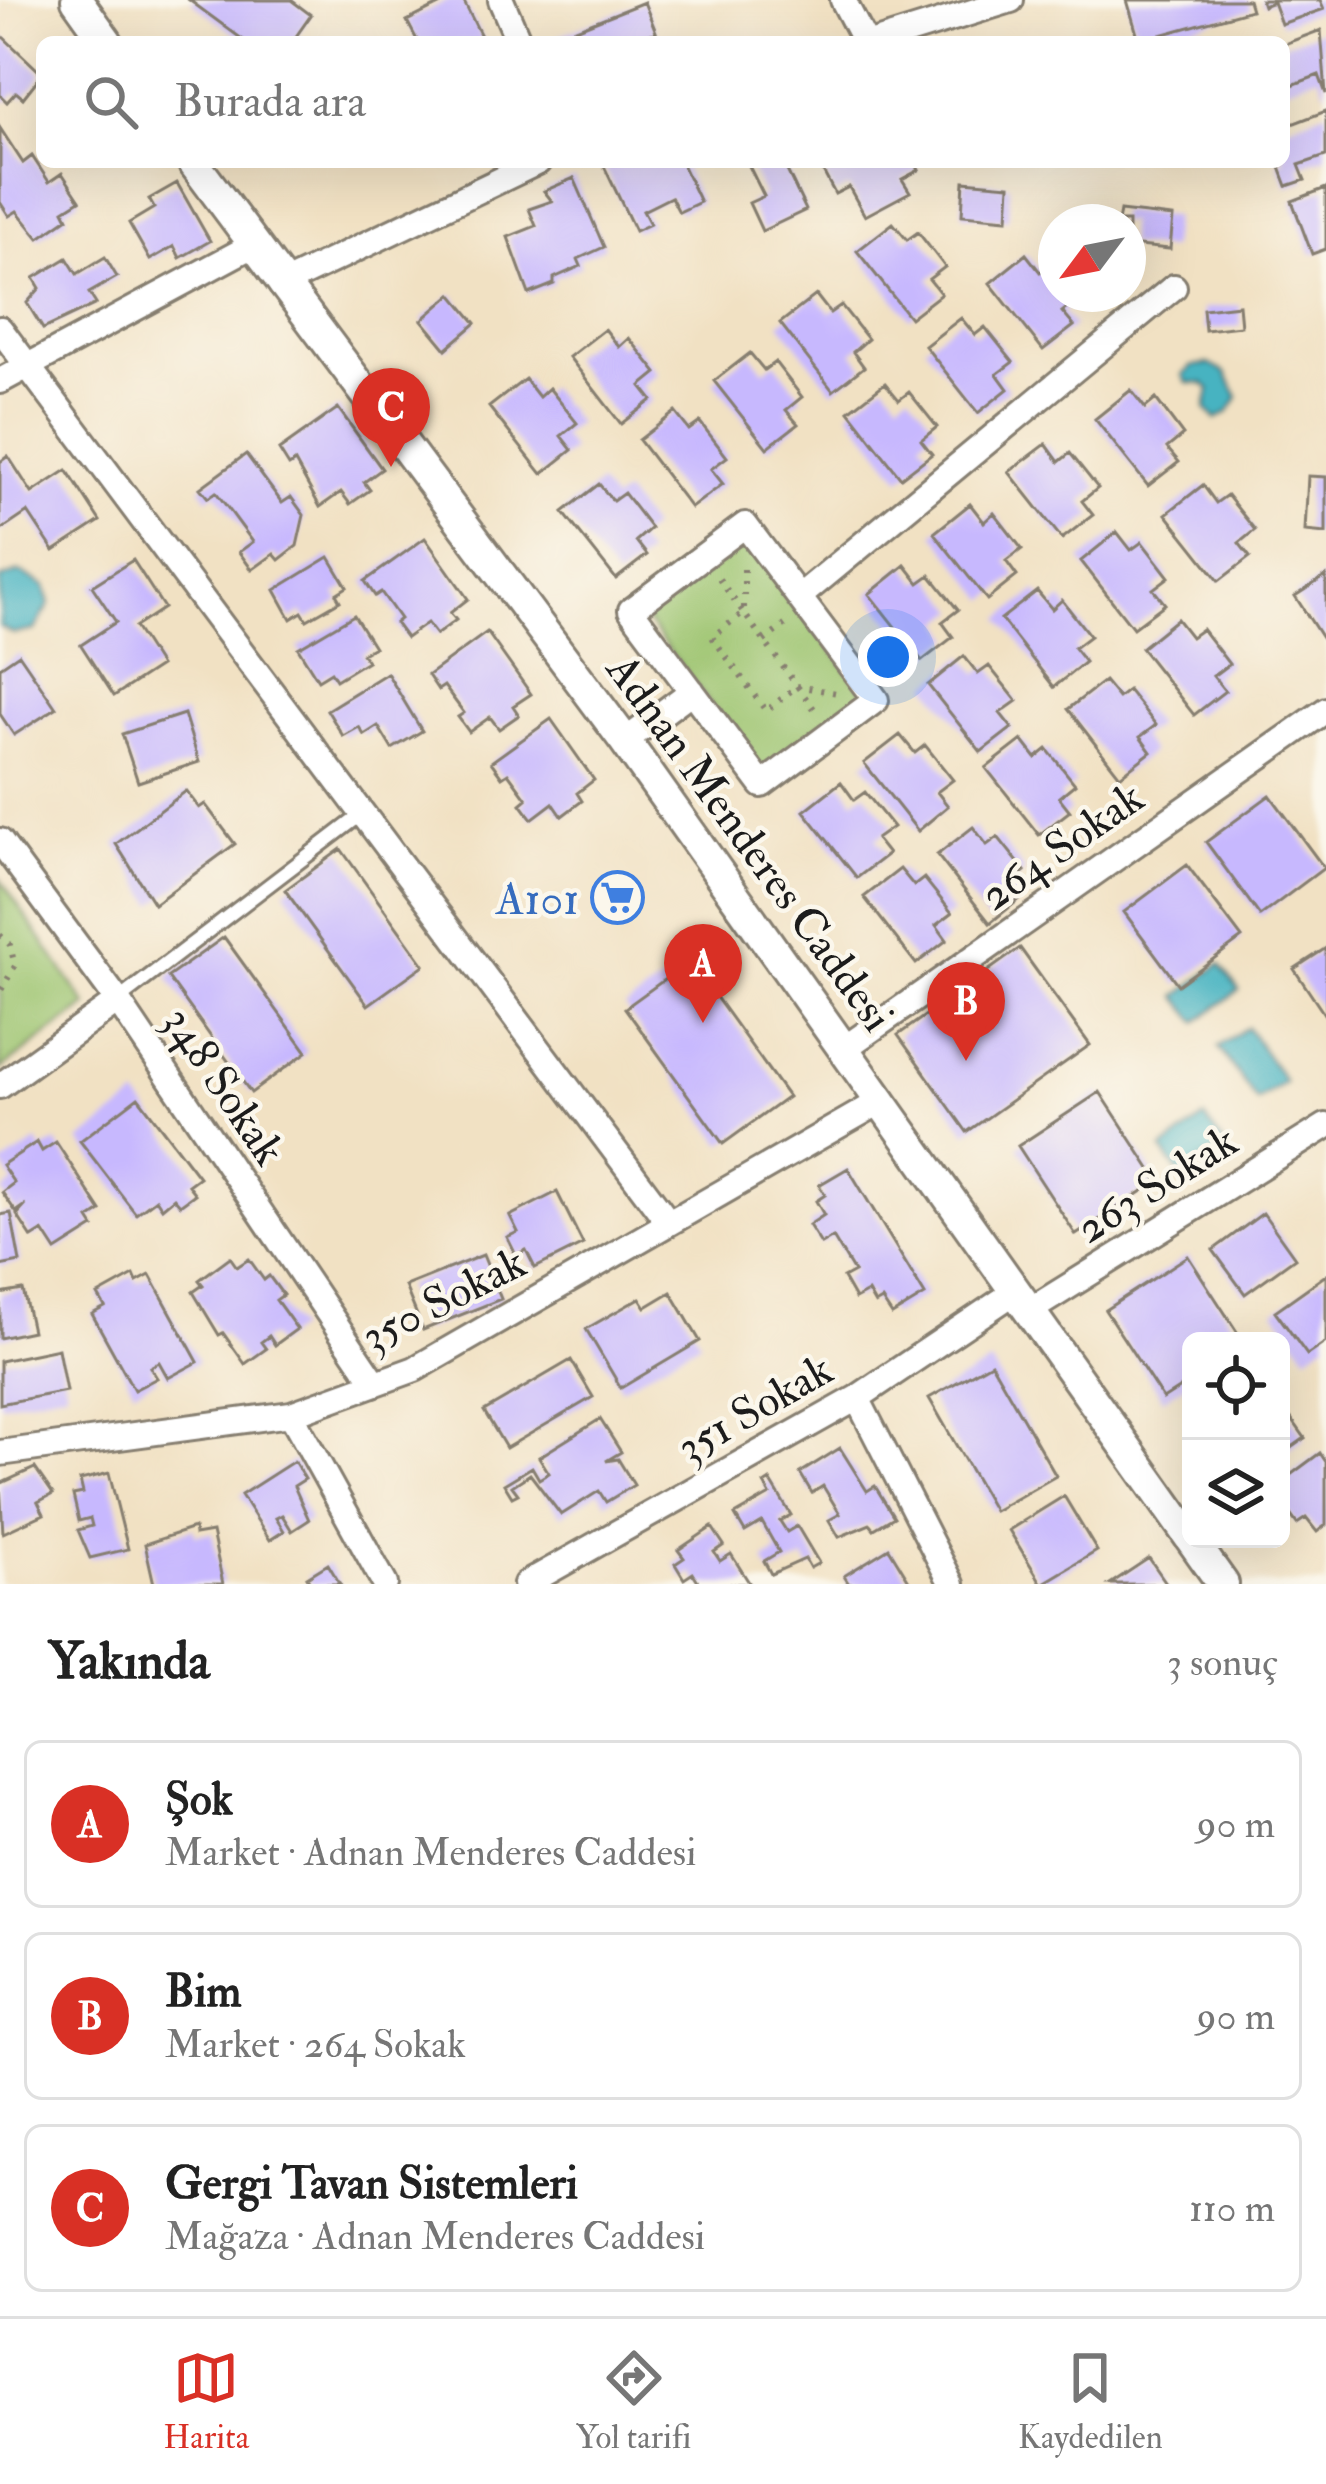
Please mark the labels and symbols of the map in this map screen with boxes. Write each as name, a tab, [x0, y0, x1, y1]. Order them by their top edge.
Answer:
north arrow	[1038, 204, 1146, 312]
pin: C	[352, 368, 430, 467]
your location	[858, 627, 918, 687]
street label: Adnan Menderes Caddesi	[596, 643, 906, 1041]
street label: 264 Sokak	[970, 770, 1155, 923]
supermarket icon: A101	[590, 870, 646, 926]
place label: A101	[495, 872, 579, 928]
pin: A	[664, 924, 742, 1023]
pin: B	[927, 962, 1005, 1061]
street label: 348 Sokak	[150, 996, 297, 1176]
street label: 263 Sokak	[1066, 1113, 1248, 1256]
street label: 350 Sokak	[352, 1235, 535, 1365]
street label: 351 Sokak	[667, 1342, 843, 1476]

